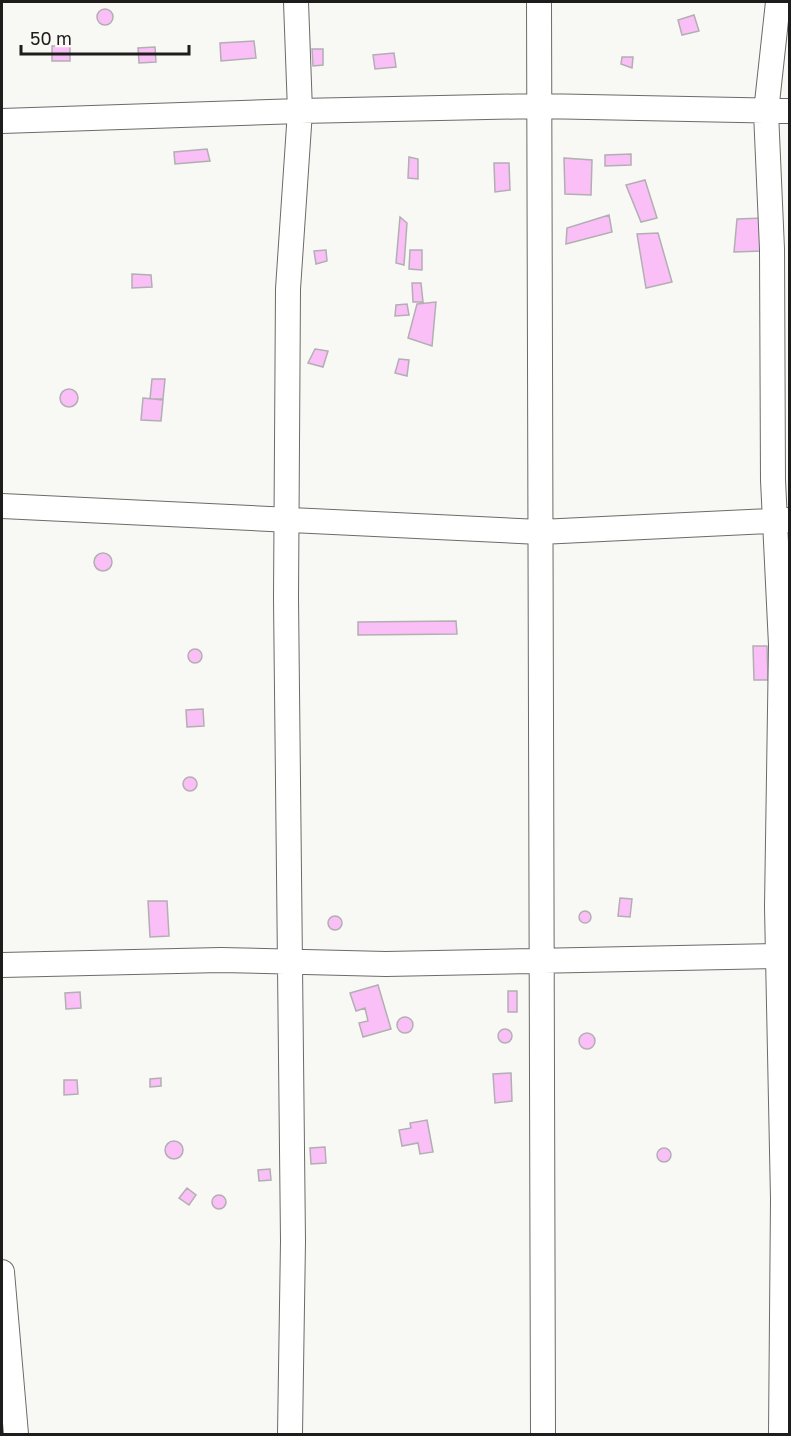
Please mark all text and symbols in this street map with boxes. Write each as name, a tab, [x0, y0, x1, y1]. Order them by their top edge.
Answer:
scale bar	[21, 18, 189, 56]
text: 50 m	[30, 27, 72, 49]

